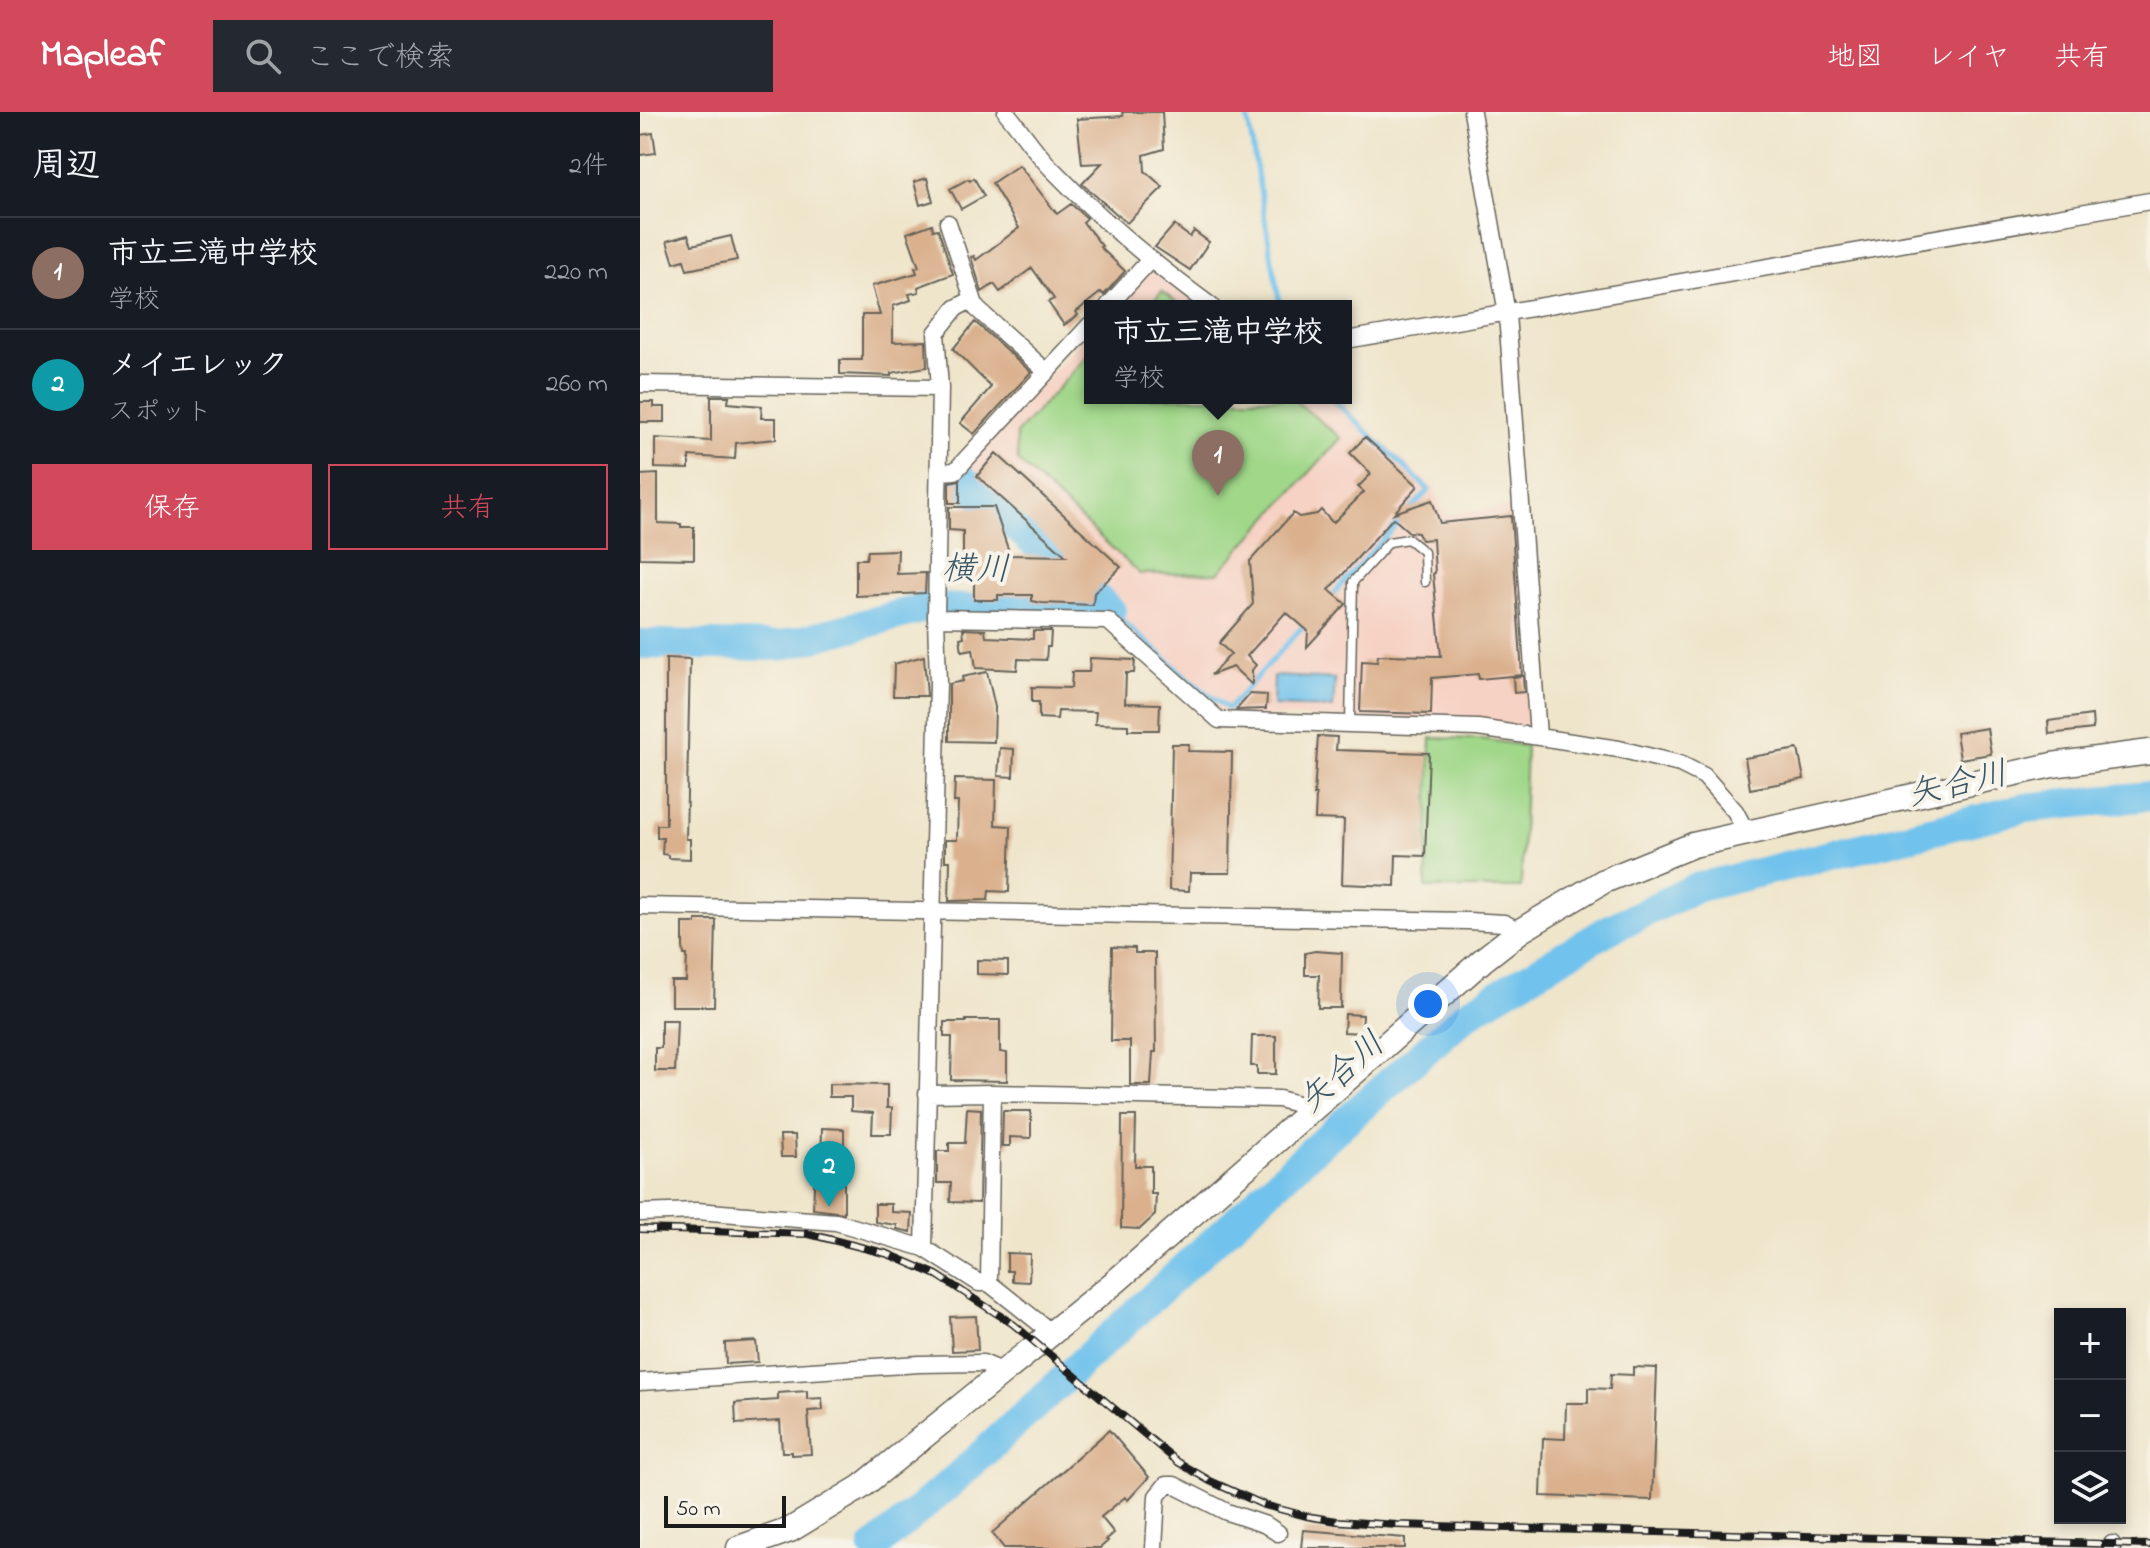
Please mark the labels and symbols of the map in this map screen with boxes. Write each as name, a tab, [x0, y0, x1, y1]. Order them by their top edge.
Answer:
pin: 1	[1192, 430, 1244, 496]
water label: 横川	[942, 545, 1010, 597]
water label: 矢合川	[1903, 750, 2013, 822]
your location	[1408, 984, 1448, 1024]
water label: 矢合川	[1288, 1021, 1398, 1127]
pin: 2	[803, 1141, 855, 1207]
scale bar	[664, 1492, 786, 1528]

